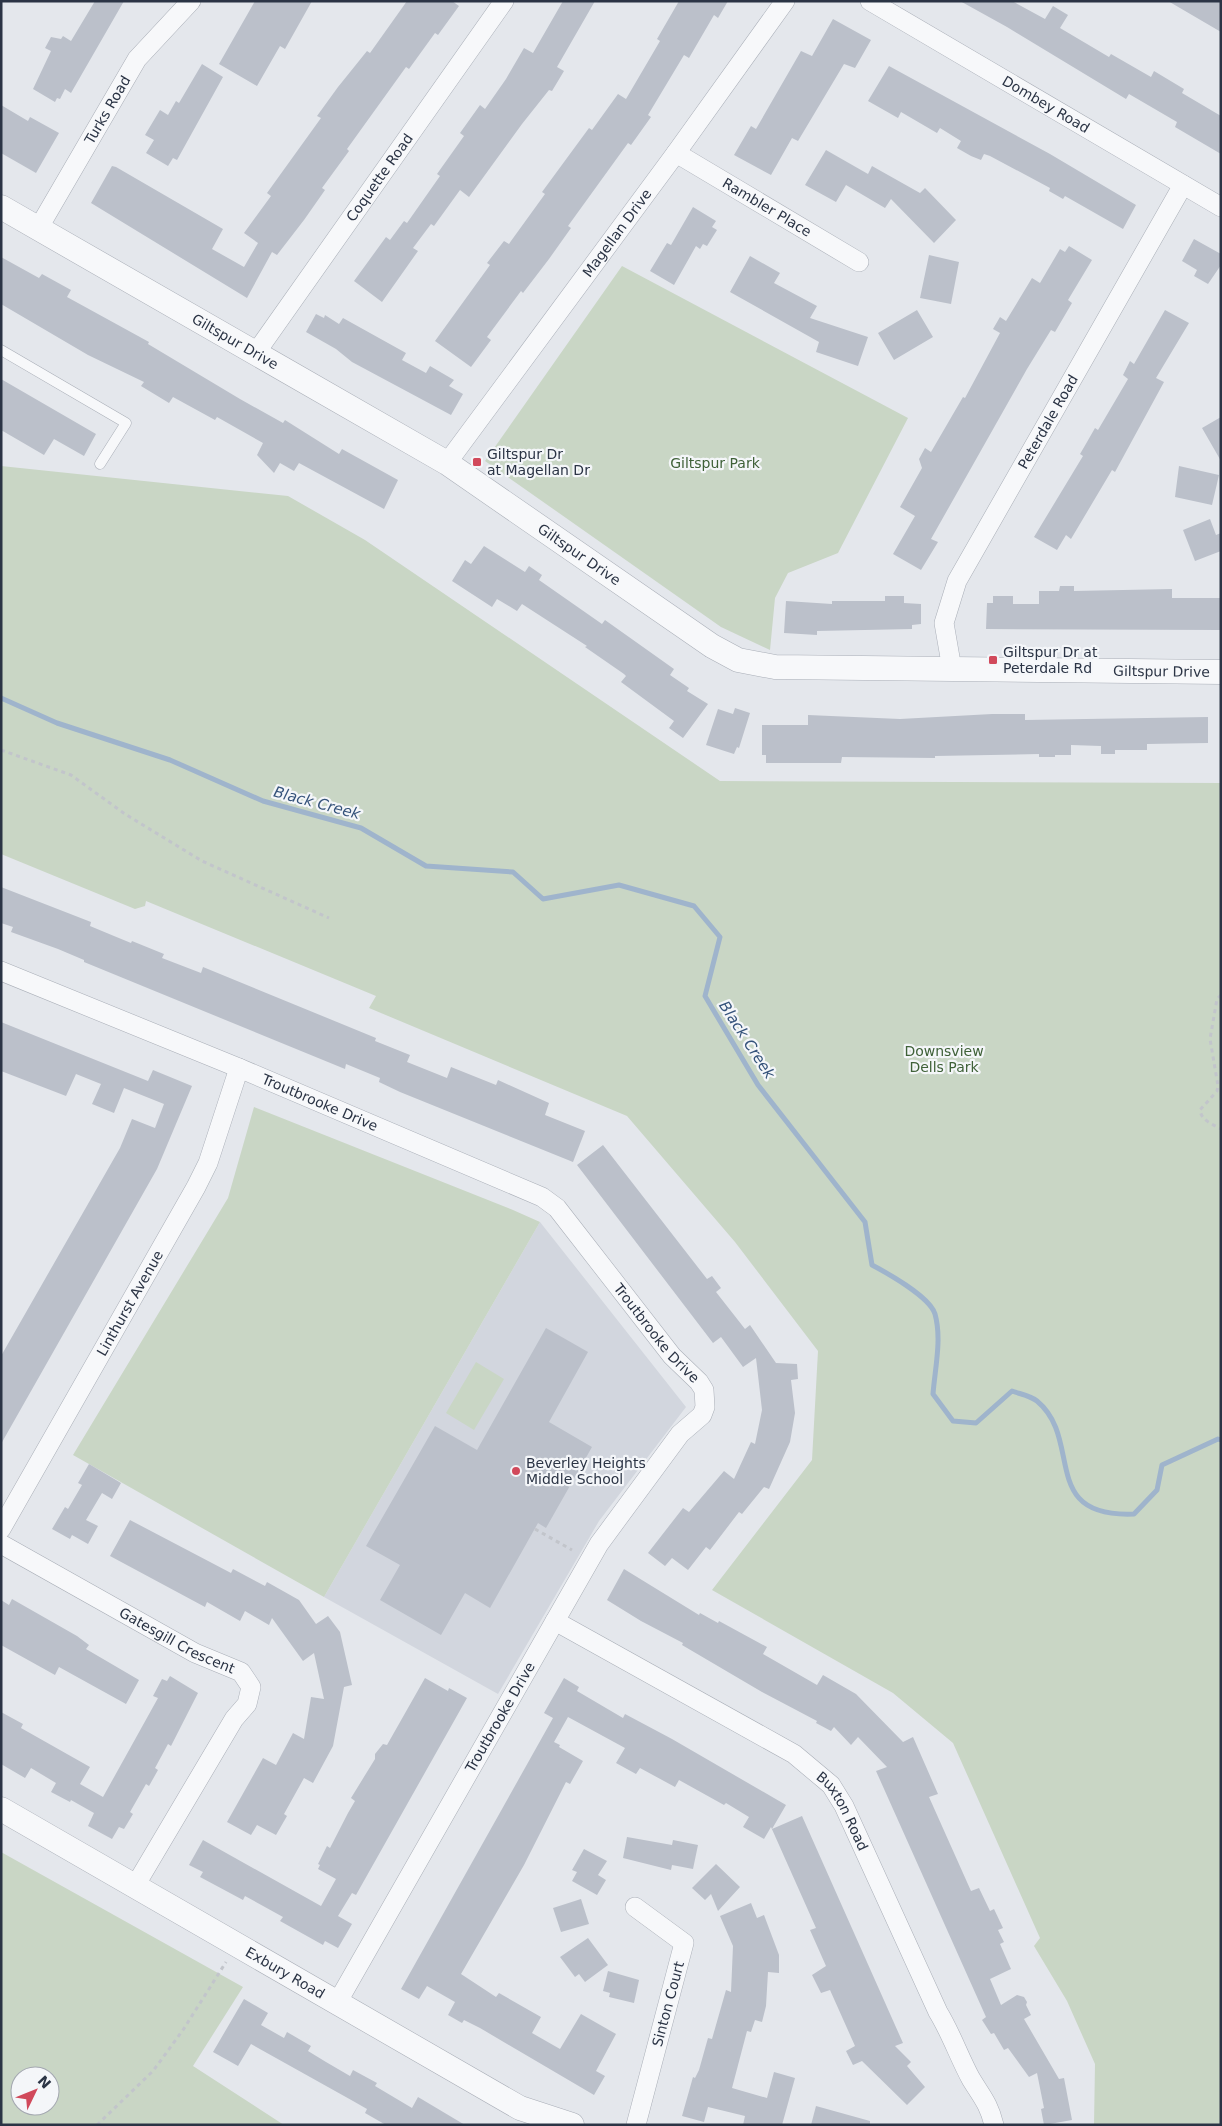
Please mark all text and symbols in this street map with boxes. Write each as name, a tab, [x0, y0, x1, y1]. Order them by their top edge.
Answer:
street label: Dombey Road	[999, 72, 1092, 136]
street label: Turks Road	[81, 73, 134, 148]
street label: Coquette Road	[343, 130, 416, 225]
street label: Rambler Place	[720, 175, 814, 240]
street label: Magellan Drive	[579, 186, 655, 280]
street label: Giltspur Drive	[189, 310, 281, 372]
street label: Peterdale Road	[1015, 372, 1081, 472]
place label: Giltspur Dr at Magellan Dr	[487, 446, 590, 478]
park label: Giltspur Park	[670, 455, 761, 471]
marker: Giltspur Dr at Magellan Dr	[471, 456, 483, 468]
street label: Giltspur Drive	[535, 520, 624, 588]
place label: Giltspur Dr at Peterdale Rd	[1003, 644, 1098, 676]
marker: Giltspur Dr at Peterdale Rd	[987, 654, 999, 666]
street label: Giltspur Drive	[1113, 663, 1210, 680]
water label: Black Creek	[272, 783, 364, 824]
water label: Black Creek	[715, 998, 780, 1083]
park label: Downsview Dells Park	[904, 1043, 984, 1075]
street label: Troutbrooke Drive	[259, 1070, 380, 1134]
street label: Linthurst Avenue	[93, 1248, 166, 1359]
street label: Troutbrooke Drive	[610, 1280, 703, 1386]
place label: Beverley Heights Middle School	[526, 1455, 646, 1487]
marker: Beverley Heights Middle School	[510, 1465, 522, 1477]
street label: Gatesgill Crescent	[117, 1604, 238, 1677]
street label: Troutbrooke Drive	[461, 1659, 538, 1776]
street label: Buxton Road	[813, 1768, 871, 1853]
street label: Exbury Road	[243, 1944, 328, 2002]
street label: Sinton Court	[649, 1959, 687, 2048]
north arrow	[10, 2066, 60, 2116]
text: N	[35, 2072, 54, 2092]

